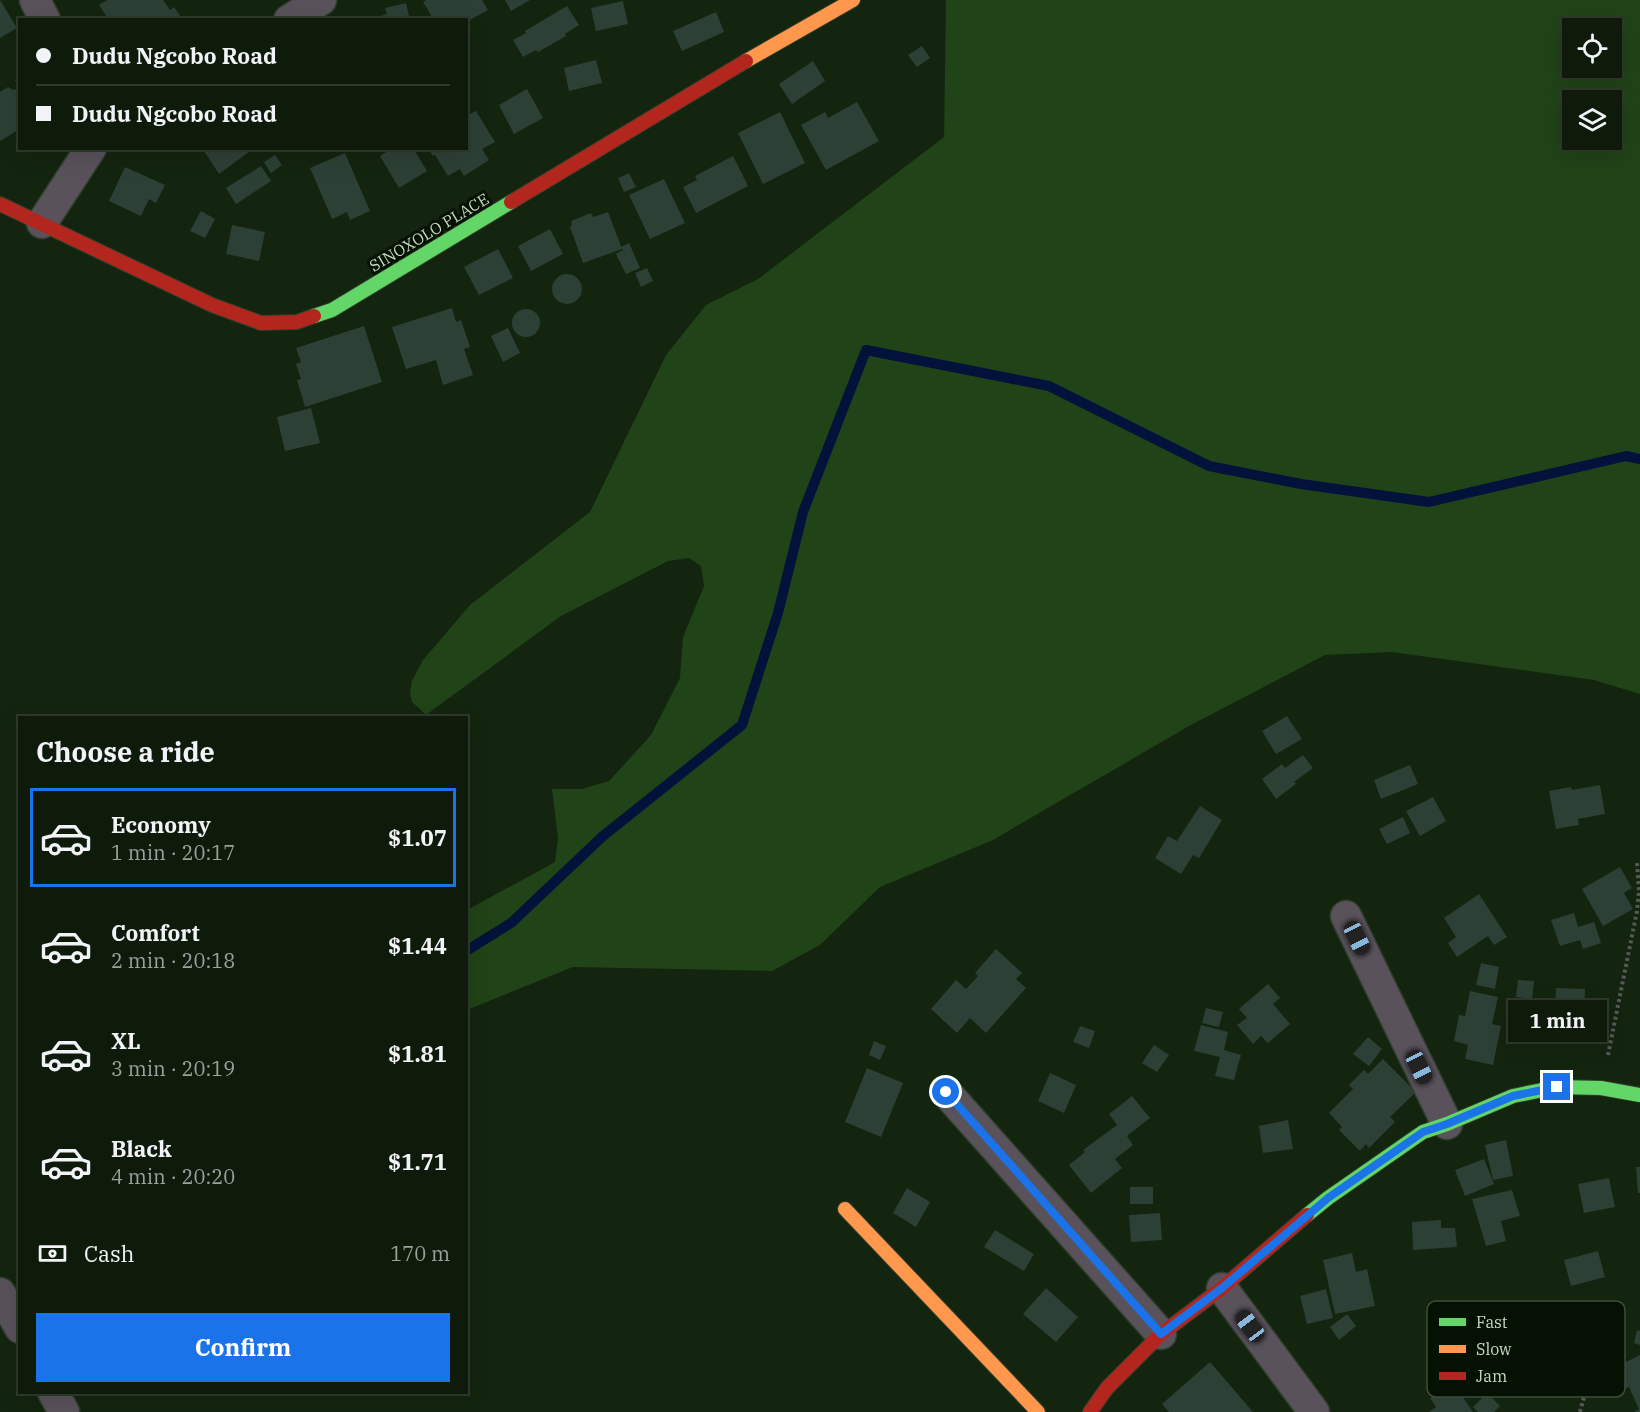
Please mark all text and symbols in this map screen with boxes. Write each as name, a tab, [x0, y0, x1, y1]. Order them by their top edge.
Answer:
map controls	[1562, 18, 1622, 150]
button: locate	[1562, 18, 1622, 78]
text: Dudu Ngcobo Road	[72, 41, 277, 70]
button: layers	[1562, 90, 1622, 150]
text: Dudu Ngcobo Road	[72, 99, 277, 128]
street label: SINOXOLO PLACE	[366, 188, 492, 276]
text: Choose a ride	[36, 734, 215, 769]
text: Economy	[111, 810, 211, 839]
icon: car	[39, 811, 93, 865]
text: $1.07	[388, 823, 447, 852]
text: 1 min · 20:17	[111, 839, 235, 866]
text: Comfort	[111, 918, 200, 947]
car	[1341, 918, 1373, 958]
icon: car	[39, 919, 93, 973]
text: $1.44	[388, 931, 447, 960]
text: 2 min · 20:18	[111, 947, 235, 974]
callout: 1 min	[1508, 1000, 1606, 1042]
text: 1 min	[1530, 1007, 1586, 1034]
text: XL	[111, 1026, 141, 1055]
icon: car	[39, 1027, 93, 1081]
text: $1.81	[388, 1039, 447, 1068]
car	[1403, 1047, 1435, 1087]
text: 3 min · 20:19	[111, 1055, 235, 1082]
route end	[1543, 1073, 1570, 1100]
route start	[932, 1078, 959, 1105]
text: Black	[111, 1134, 172, 1163]
icon: car	[39, 1135, 93, 1189]
text: $1.71	[388, 1147, 447, 1176]
text: 4 min · 20:20	[111, 1163, 235, 1190]
icon: cash	[36, 1237, 69, 1270]
text: Cash	[84, 1239, 135, 1268]
text: 170 m	[390, 1240, 450, 1267]
legend	[1427, 1301, 1625, 1397]
car	[1232, 1306, 1268, 1346]
text: Fast	[1476, 1312, 1508, 1332]
button: Confirm	[36, 1313, 450, 1382]
text: Slow	[1476, 1339, 1512, 1359]
text: Jam	[1476, 1366, 1507, 1386]

